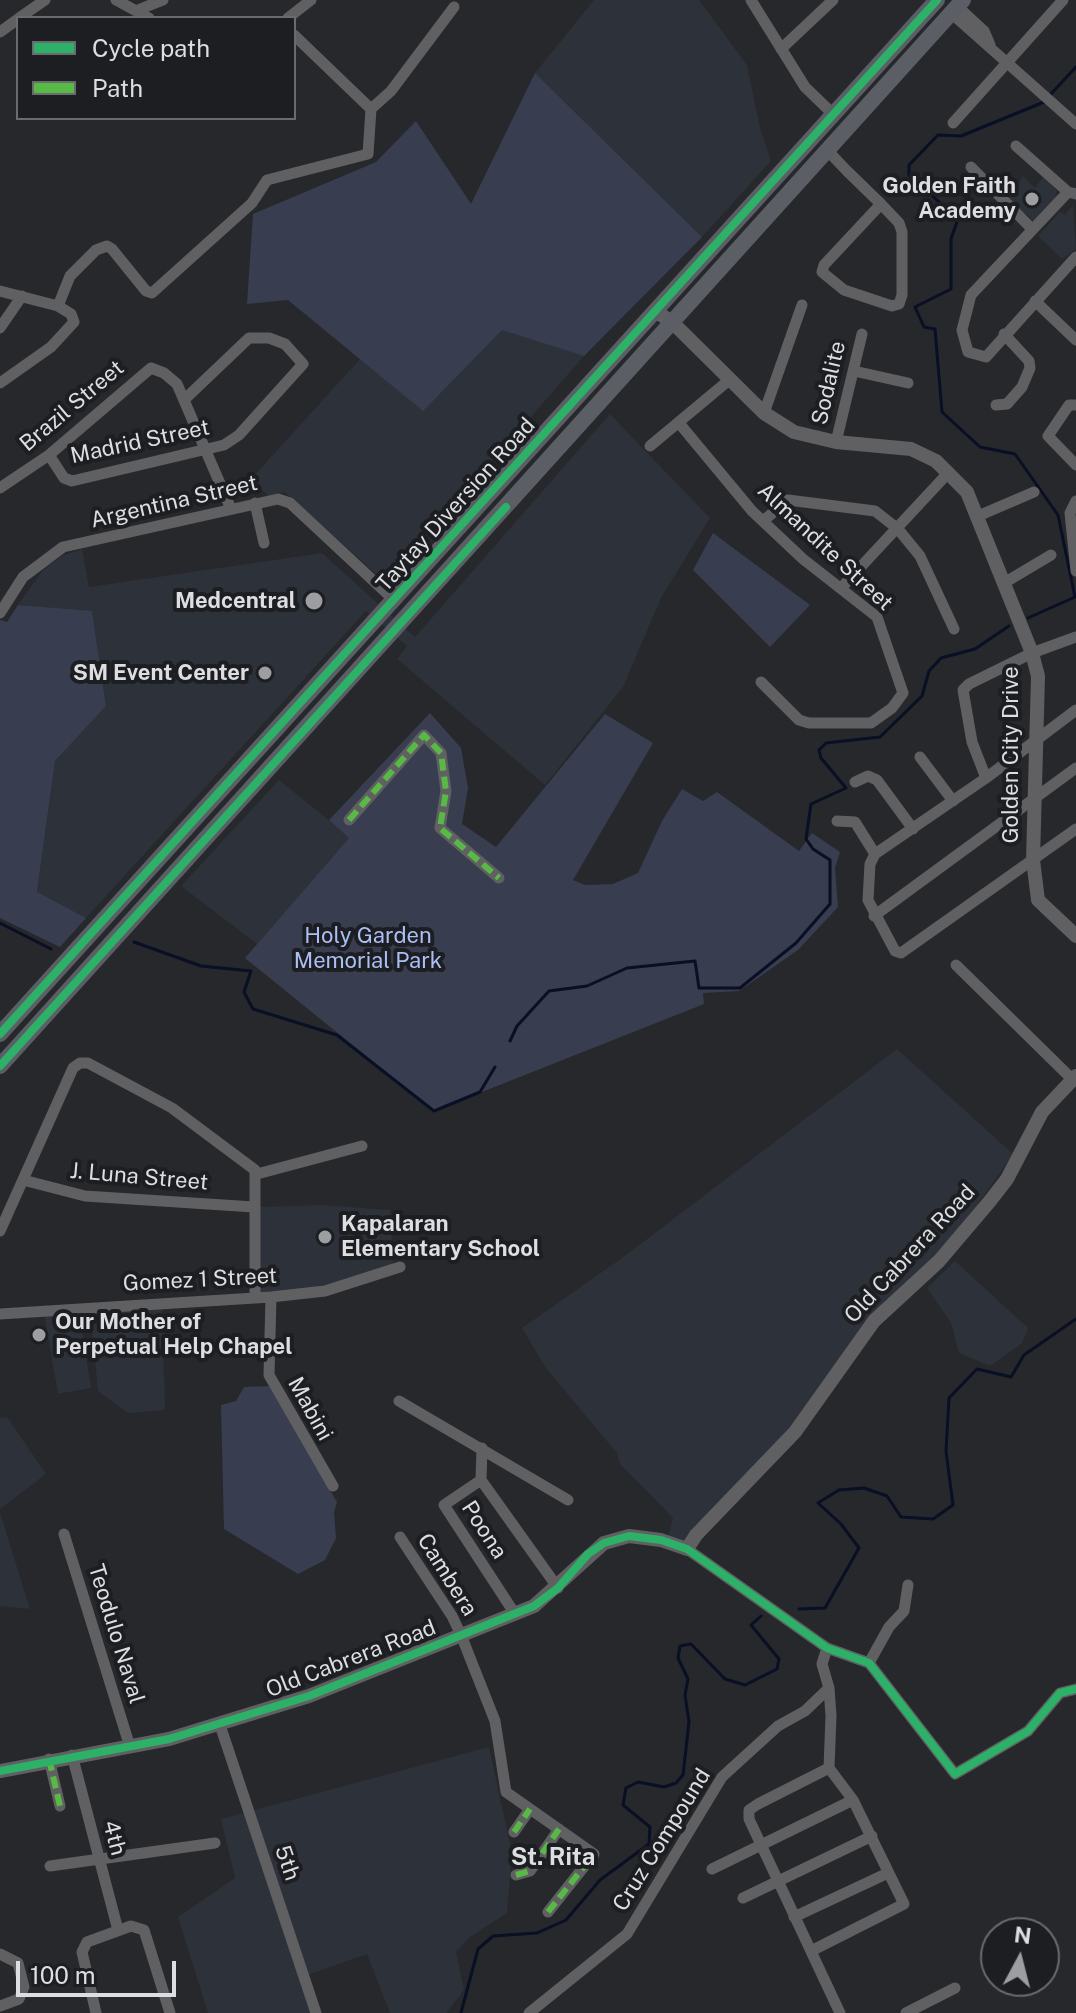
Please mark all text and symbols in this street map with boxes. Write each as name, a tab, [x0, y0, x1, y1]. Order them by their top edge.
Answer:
legend	[16, 16, 296, 120]
text: Cycle path	[92, 34, 210, 62]
text: Path	[92, 74, 143, 102]
place label: Golden Faith Academy	[882, 173, 1016, 224]
marker: Golden Faith Academy	[1023, 190, 1041, 208]
street label: Sodalite	[807, 339, 851, 427]
street label: Brazil Street	[15, 355, 129, 457]
street label: Taytay Diversion Road	[371, 413, 541, 597]
street label: Madrid Street	[68, 414, 212, 470]
street label: Argentina Street	[88, 470, 260, 534]
street label: Almandite Street	[752, 478, 898, 616]
place label: Medcentral	[175, 588, 296, 614]
marker: Medcentral	[303, 590, 325, 612]
place label: SM Event Center	[73, 660, 249, 686]
marker: SM Event Center	[256, 664, 274, 682]
street label: Golden City Drive	[998, 666, 1024, 844]
park label: Holy Garden Memorial Park	[294, 923, 442, 974]
street label: J. Luna Street	[69, 1158, 209, 1196]
street label: Old Cabrera Road	[839, 1179, 981, 1329]
place label: Kapalaran Elementary School	[341, 1211, 540, 1262]
marker: Kapalaran Elementary School	[316, 1228, 334, 1246]
street label: Gomez 1 Street	[122, 1263, 278, 1297]
place label: Our Mother of Perpetual Help Chapel	[55, 1309, 292, 1360]
marker: Our Mother of Perpetual Help Chapel	[30, 1326, 48, 1344]
street label: Mabini	[282, 1373, 338, 1445]
street label: Poona	[456, 1496, 512, 1564]
street label: Cambera	[411, 1529, 483, 1621]
street label: Teodulo Naval	[82, 1561, 150, 1707]
street label: Old Cabrera Road	[262, 1615, 440, 1703]
street label: Cruz Compound	[608, 1764, 716, 1916]
street label: 4th	[97, 1818, 131, 1858]
street label: 5th	[269, 1842, 305, 1884]
district label: St. Rita	[511, 1844, 595, 1872]
north arrow	[980, 1917, 1060, 1997]
text: N	[1013, 1921, 1033, 1949]
scale bar	[20, 1945, 180, 1995]
text: 100 m	[30, 1961, 96, 1989]

